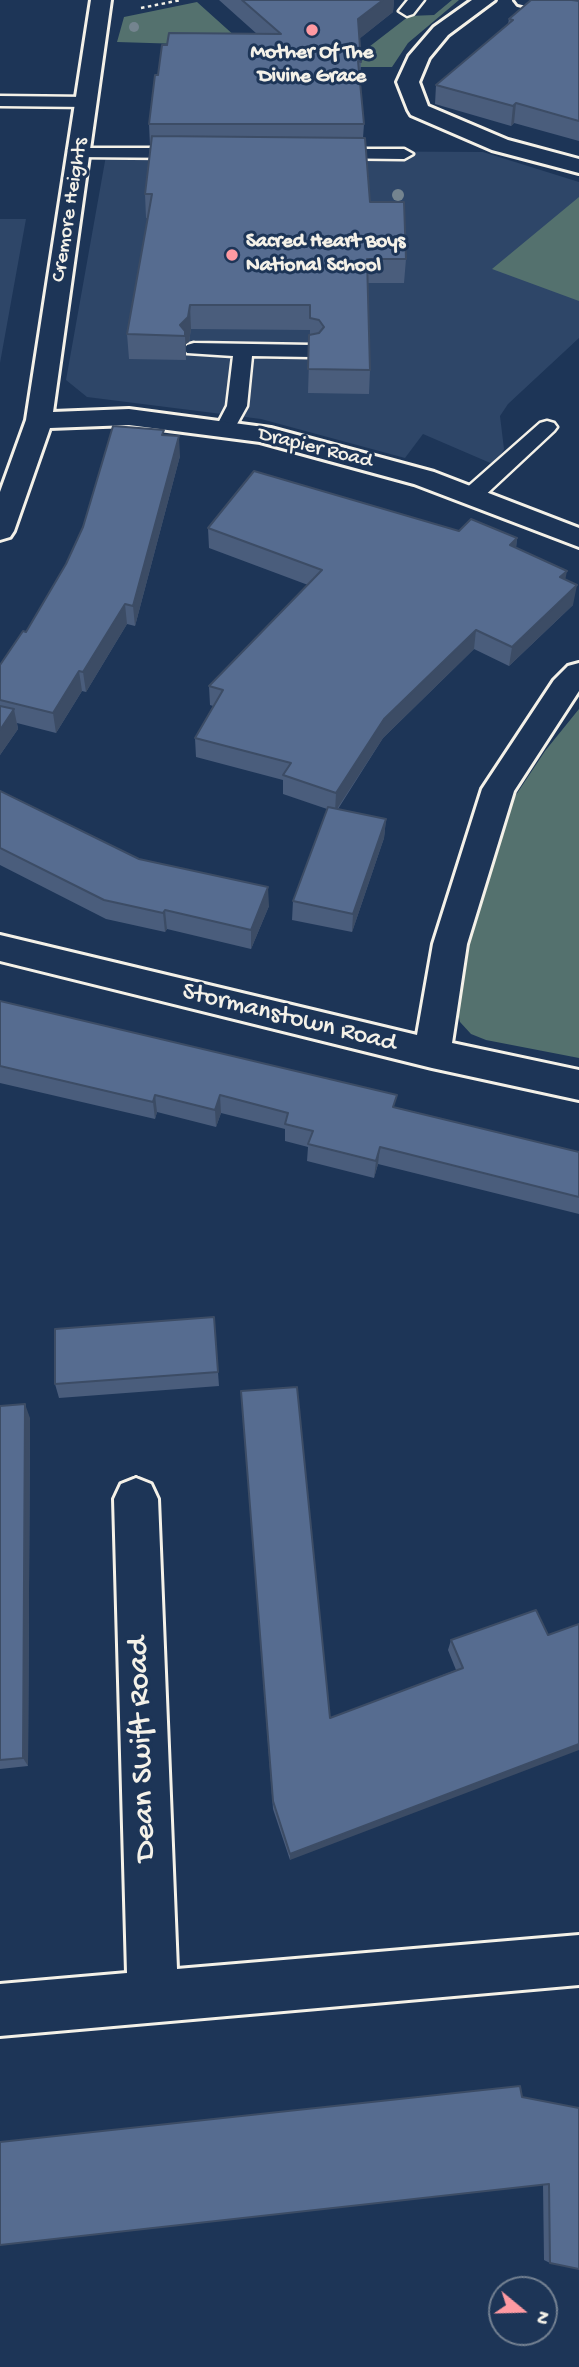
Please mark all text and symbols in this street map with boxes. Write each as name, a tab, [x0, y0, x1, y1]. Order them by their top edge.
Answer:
marker: Mother Of The Divine Grace	[304, 22, 320, 38]
place label: Mother Of The Divine Grace	[251, 41, 373, 91]
street label: Cremore Heights	[47, 136, 95, 284]
place label: Sacred Heart Boys National School	[246, 230, 405, 280]
marker: Sacred Heart Boys National School	[224, 247, 240, 263]
street label: Drapier Road	[255, 423, 375, 475]
street label: Stormanstown Road	[179, 977, 399, 1061]
street label: Dean Swift Road	[121, 1636, 167, 1862]
north arrow	[488, 2276, 558, 2346]
text: N	[529, 2308, 554, 2327]

